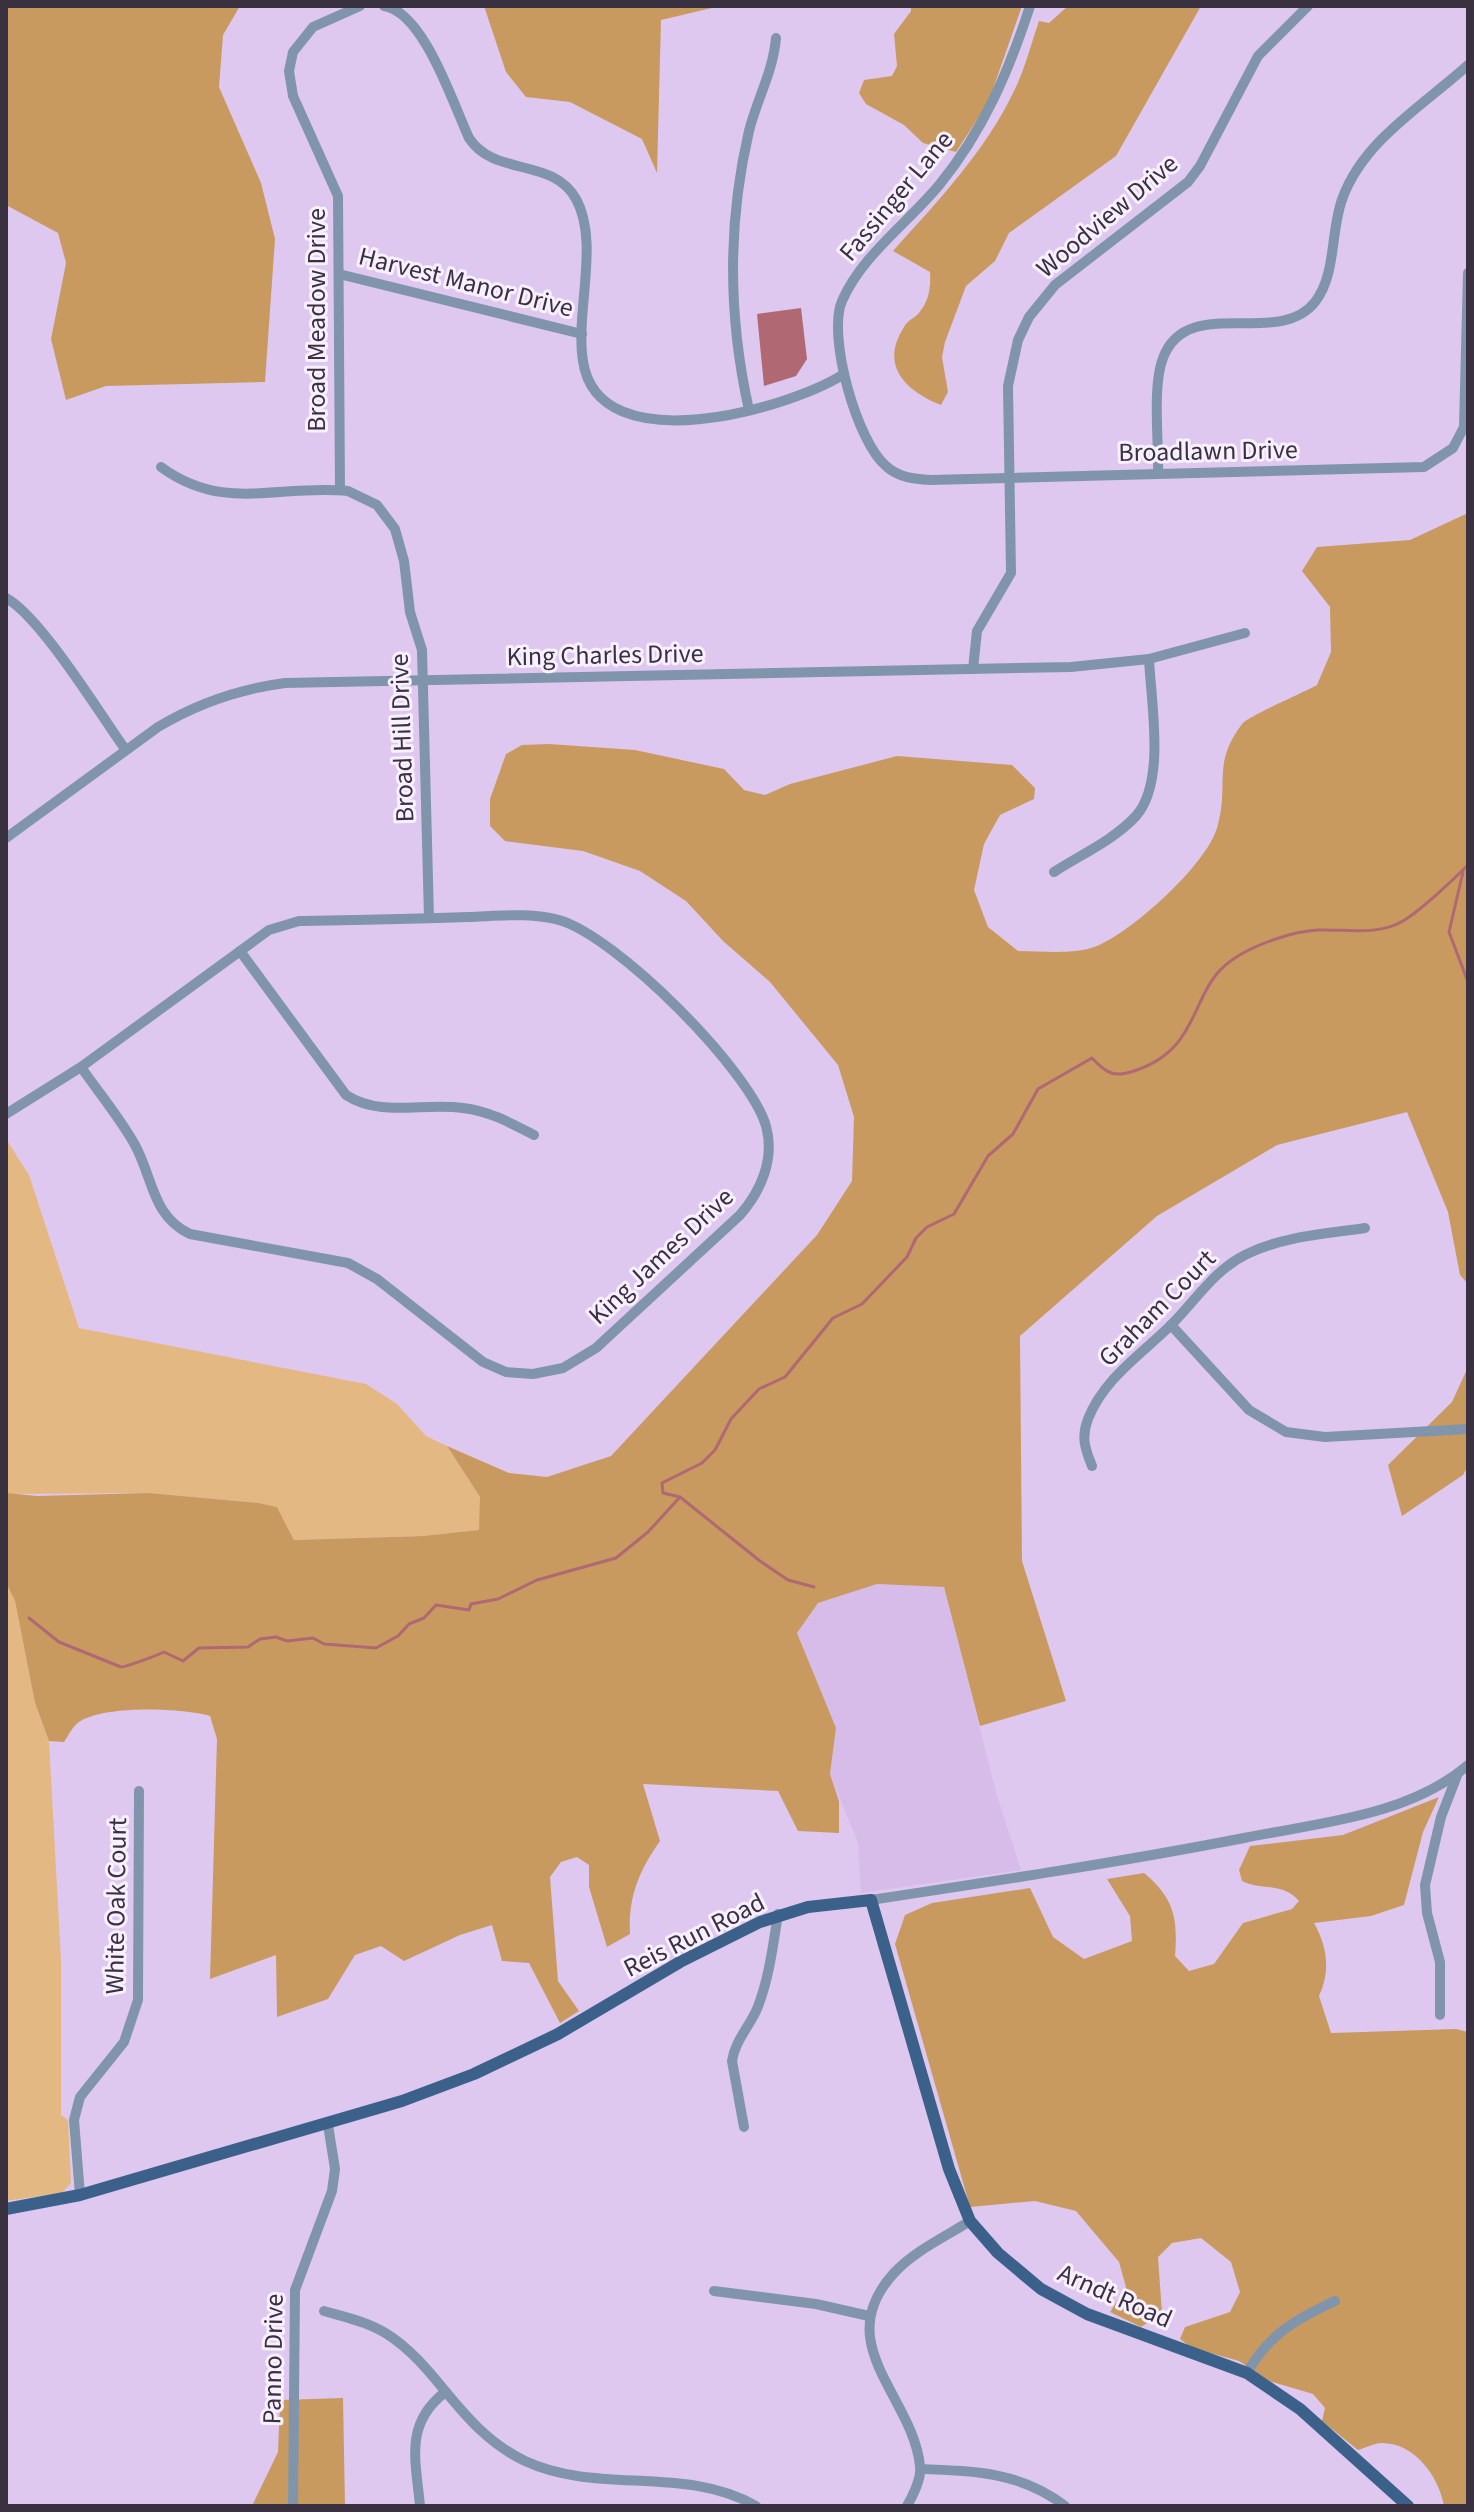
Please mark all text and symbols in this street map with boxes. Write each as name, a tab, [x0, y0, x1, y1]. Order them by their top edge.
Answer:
street label: Fassinger Lane	[830, 123, 962, 269]
street label: Woodview Drive	[1028, 146, 1186, 286]
street label: Broad Meadow Drive	[298, 208, 335, 432]
street label: Harvest Manor Drive	[355, 237, 577, 327]
street label: Broadlawn Drive	[1118, 431, 1298, 471]
street label: King Charles Drive	[506, 635, 704, 675]
street label: Broad Hill Drive	[381, 653, 423, 823]
street label: King James Drive	[580, 1179, 742, 1333]
street label: Graham Court	[1090, 1241, 1224, 1375]
street label: White Oak Court	[96, 1817, 136, 1995]
street label: Reis Run Road	[617, 1884, 771, 1986]
street label: Arndt Road	[1052, 2254, 1178, 2338]
street label: Panno Drive	[253, 2293, 293, 2425]

